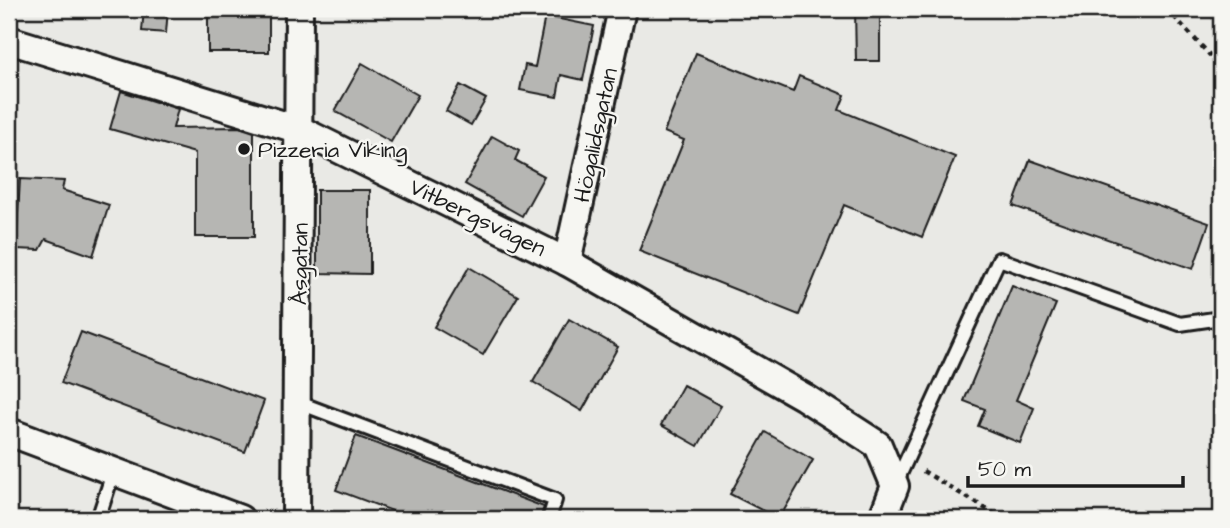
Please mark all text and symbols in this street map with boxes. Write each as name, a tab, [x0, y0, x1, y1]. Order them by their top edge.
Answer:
street label: Högalidsgatan	[566, 65, 627, 206]
place label: Pizzeria Viking	[258, 134, 407, 167]
marker: Pizzeria Viking	[236, 141, 252, 157]
street label: Vitbergsvägen	[404, 171, 551, 266]
street label: Åsgatan	[283, 223, 318, 305]
scale bar	[968, 444, 1183, 488]
text: 50 m	[978, 455, 1032, 484]

